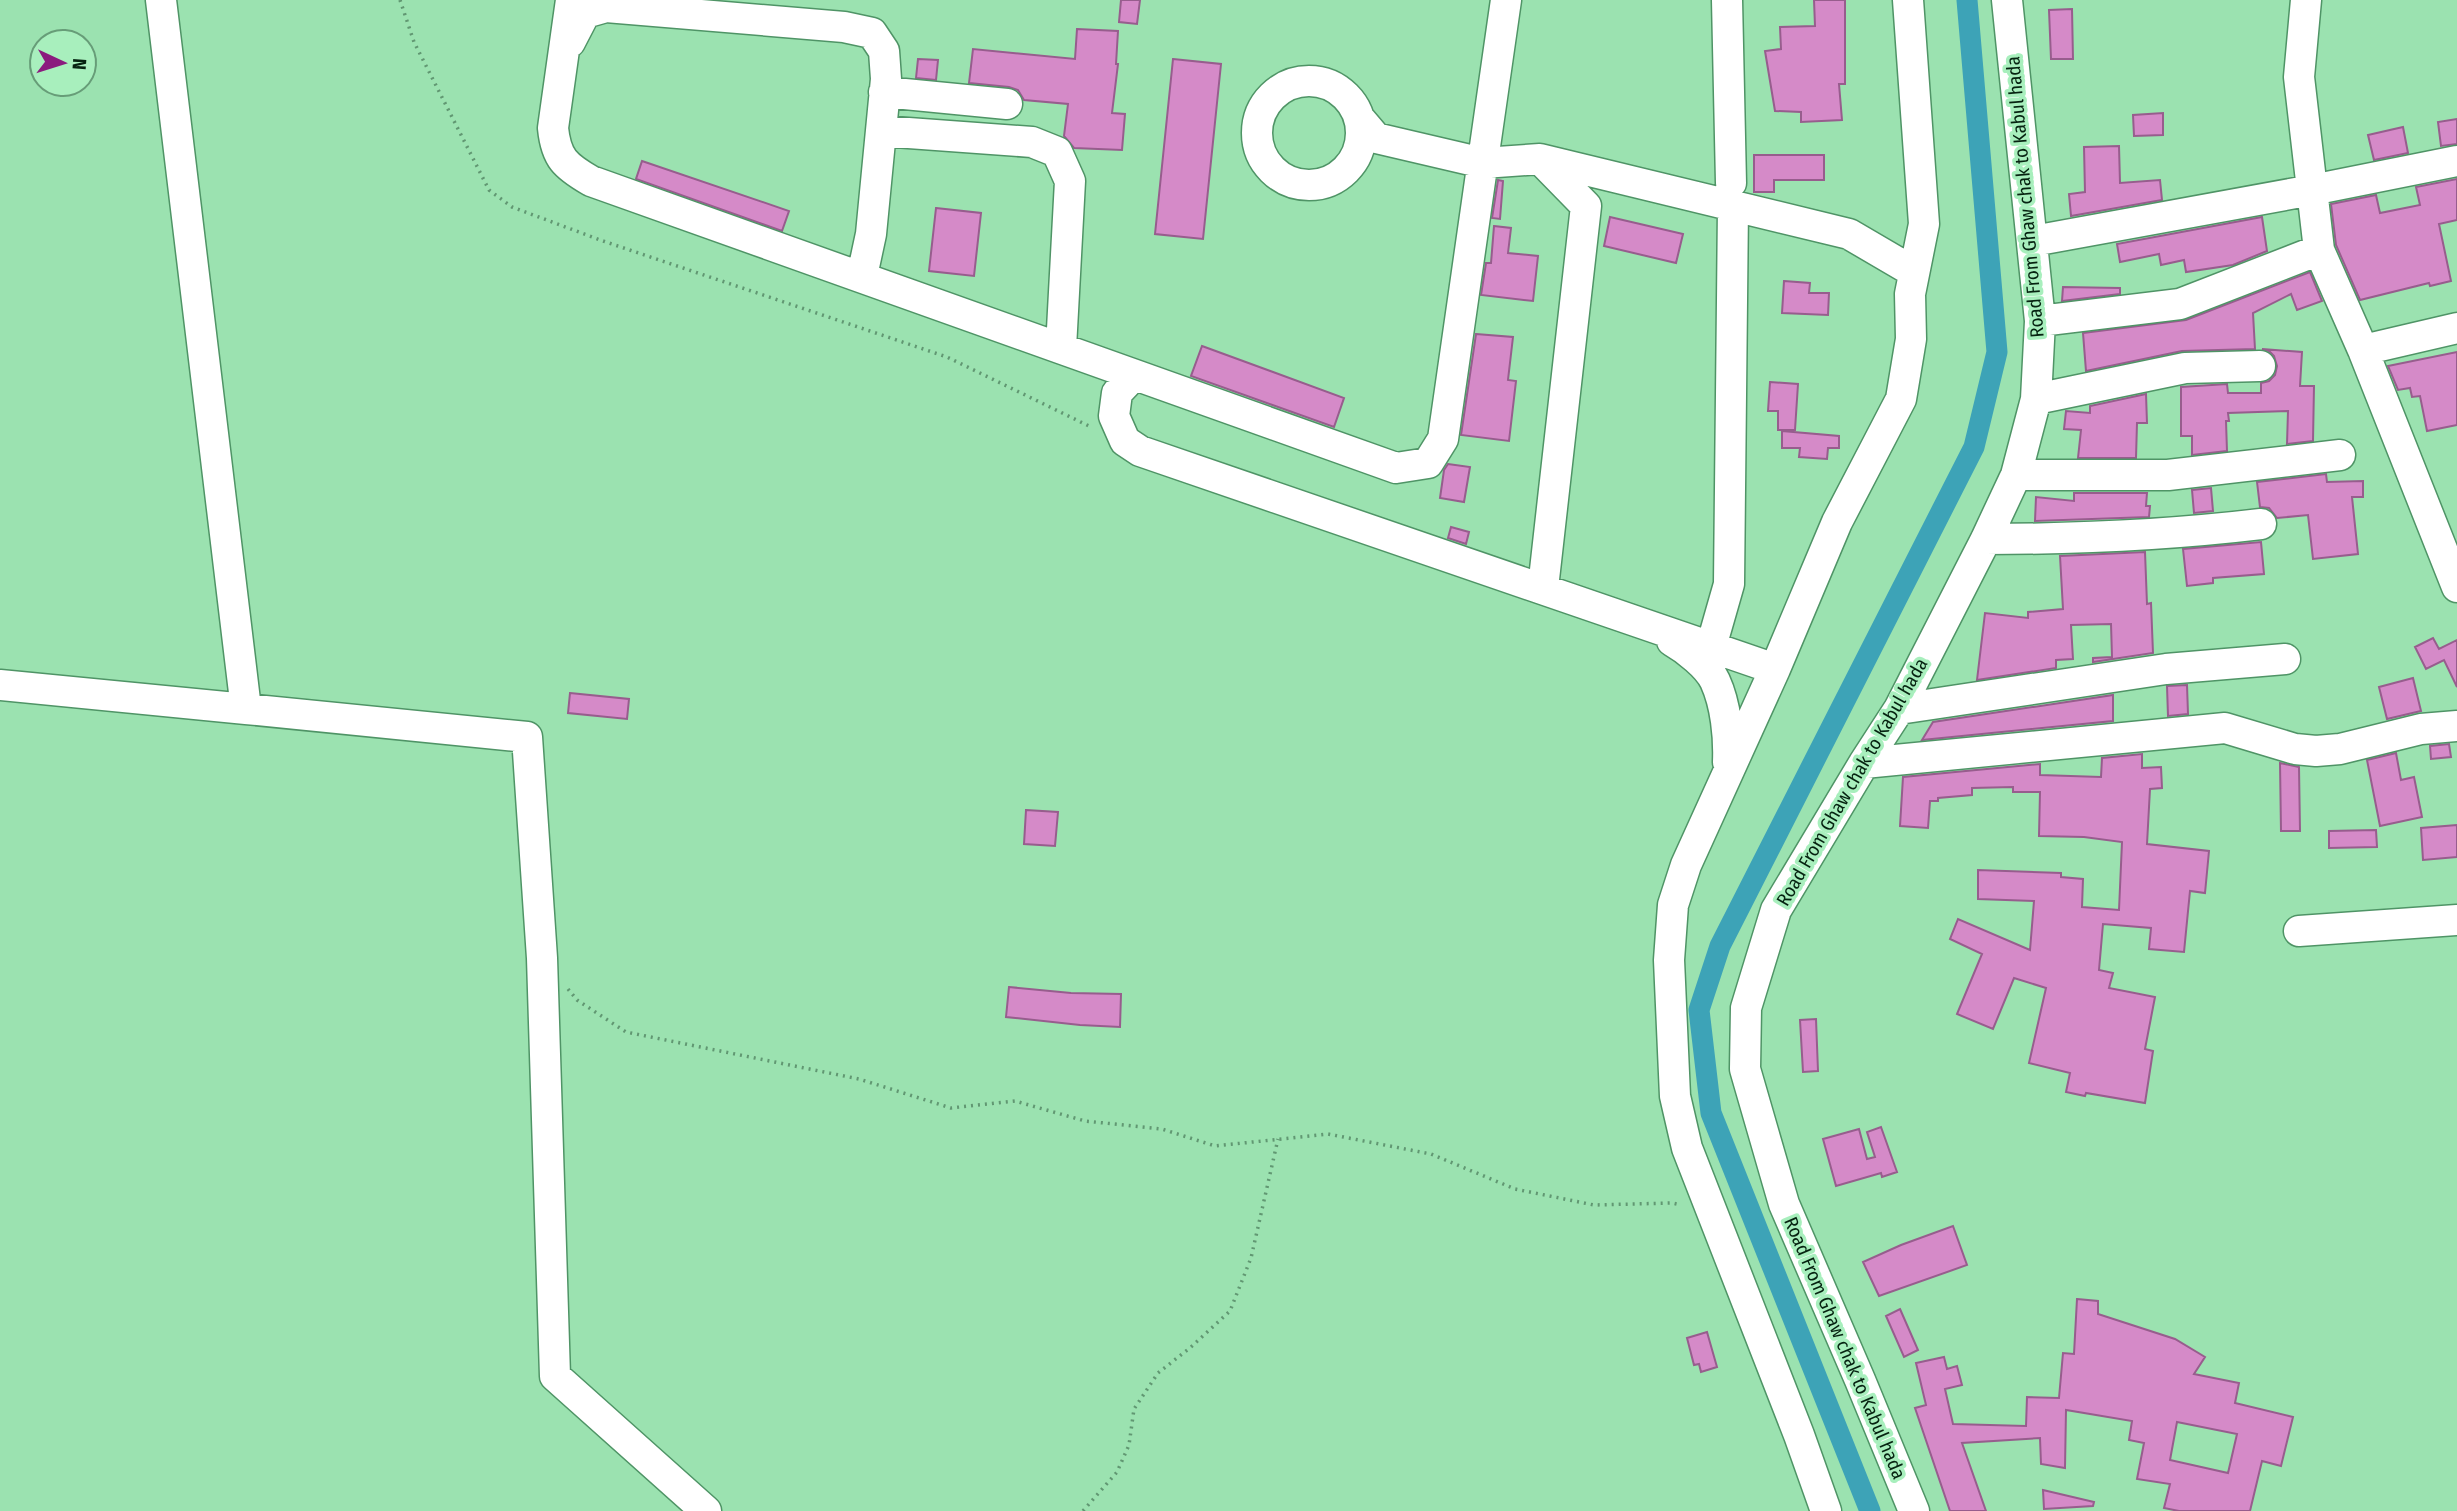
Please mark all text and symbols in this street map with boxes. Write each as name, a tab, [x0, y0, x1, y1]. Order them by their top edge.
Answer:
north arrow	[28, 28, 98, 98]
street label: Road From Ghaw chak to Kabul hada	[2001, 55, 2049, 339]
text: N	[68, 58, 91, 71]
street label: Road From Ghaw chak to Kabul hada	[1771, 654, 1933, 910]
street label: Road From Ghaw chak to Kabul hada	[1779, 1214, 1911, 1482]

